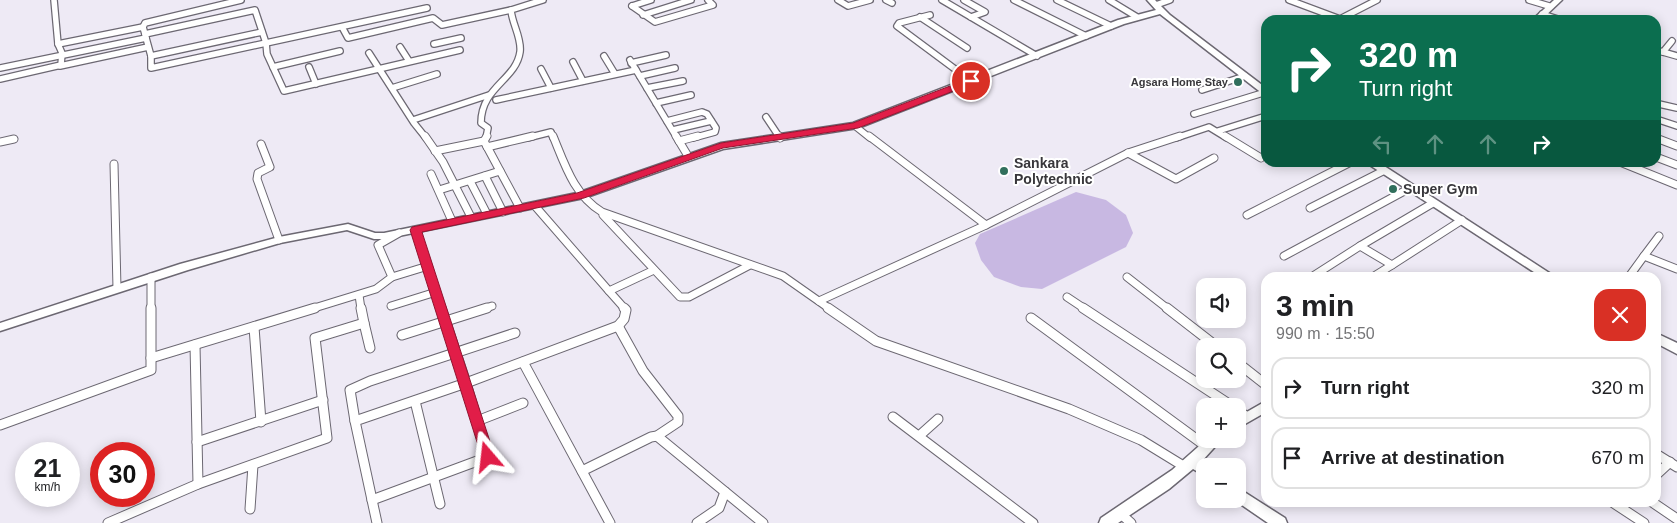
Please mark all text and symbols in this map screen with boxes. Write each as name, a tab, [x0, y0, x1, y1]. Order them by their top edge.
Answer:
icon: right	[1276, 35, 1341, 100]
text: 320 m	[1359, 35, 1458, 74]
pin	[950, 60, 992, 102]
icon: arrive	[957, 67, 985, 95]
place label: Agsara Home Stay	[1131, 76, 1229, 88]
marker: Agsara Home Stay	[1232, 76, 1244, 88]
text: Turn right	[1359, 76, 1452, 101]
icon: left	[1368, 130, 1396, 158]
icon: ahead	[1421, 130, 1449, 158]
icon: ahead	[1474, 130, 1502, 158]
icon: right	[1527, 130, 1555, 158]
place label: Sankara Polytechnic	[1014, 155, 1093, 187]
marker: Sankara Polytechnic	[998, 165, 1010, 177]
place label: Super Gym	[1403, 181, 1478, 197]
marker: Super Gym	[1387, 183, 1399, 195]
map controls	[1196, 278, 1246, 508]
button: sound	[1196, 278, 1246, 328]
text: 3 min	[1276, 289, 1354, 322]
button: close	[1594, 289, 1646, 341]
text: 990 m · 15:50	[1276, 325, 1375, 342]
button: search	[1196, 338, 1246, 388]
icon: right	[1278, 374, 1306, 402]
text: Turn right	[1321, 377, 1409, 398]
text: 320 m	[1591, 377, 1644, 398]
button: +	[1196, 398, 1246, 448]
position arrow	[461, 430, 513, 482]
speed limit sign: 30	[90, 442, 155, 507]
icon: arrive	[1278, 444, 1306, 472]
text: Arrive at destination	[1321, 447, 1505, 468]
text: 670 m	[1591, 447, 1644, 468]
text: 21	[34, 454, 61, 482]
button: −	[1196, 458, 1246, 508]
text: km/h	[34, 480, 61, 494]

